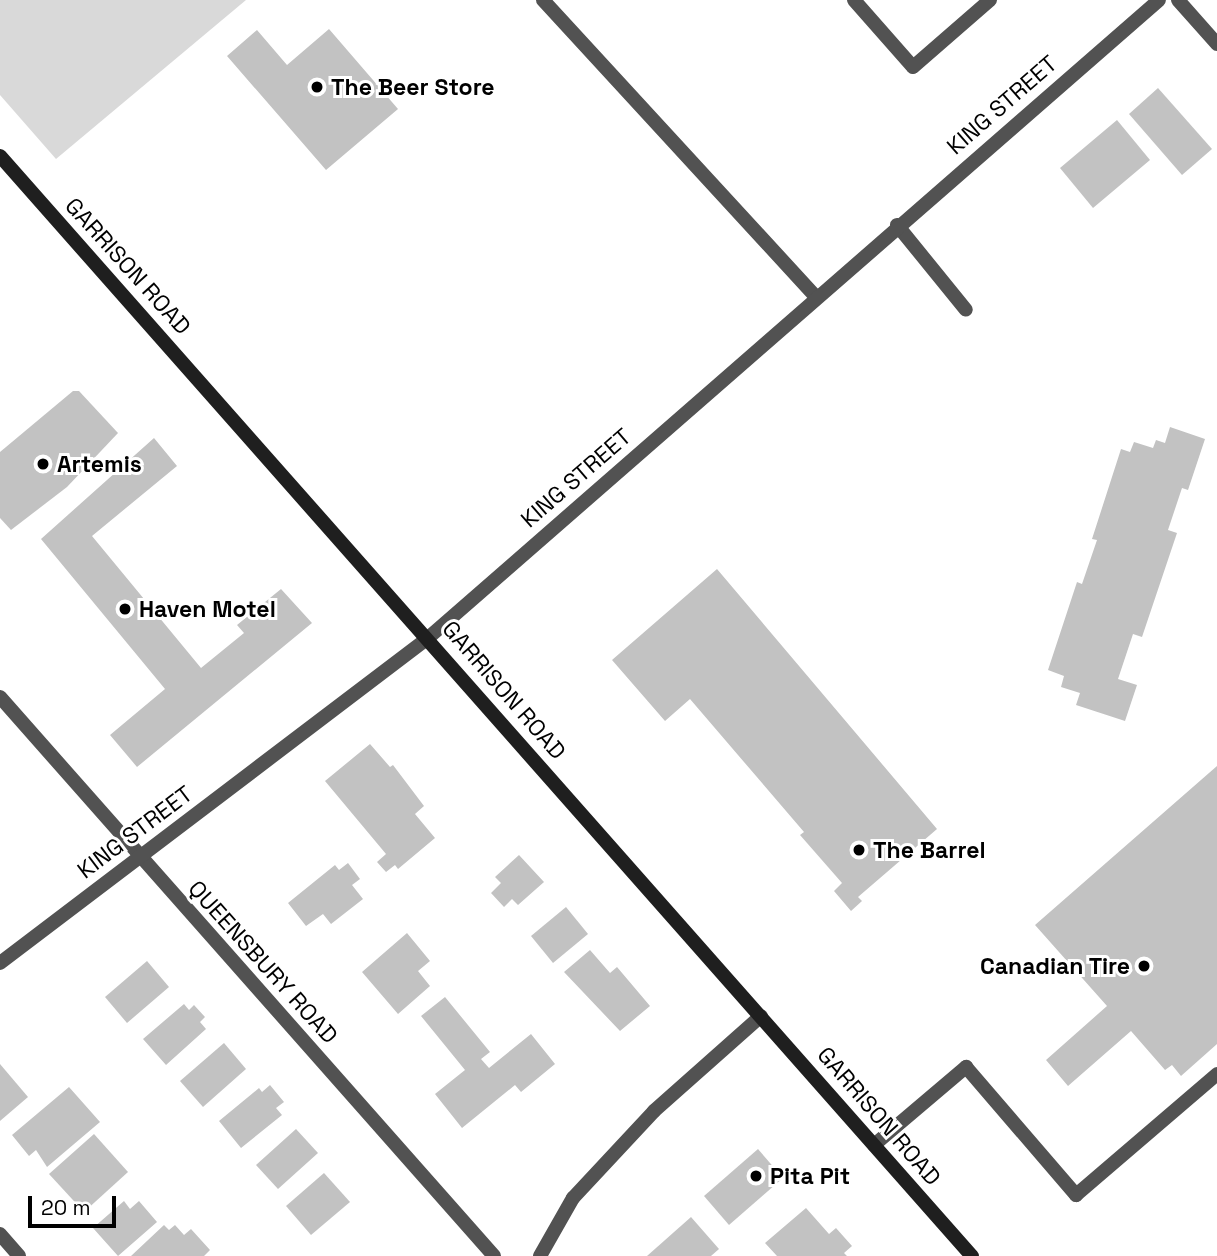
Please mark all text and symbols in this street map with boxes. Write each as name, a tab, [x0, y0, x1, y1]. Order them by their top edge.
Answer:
street label: KING STREET	[941, 50, 1063, 160]
place label: The Beer Store	[331, 73, 495, 101]
marker: The Beer Store	[309, 79, 325, 95]
street label: GARRISON ROAD	[59, 192, 197, 340]
street label: KING STREET	[515, 423, 637, 533]
place label: Artemis	[57, 450, 142, 478]
marker: Artemis	[35, 456, 51, 472]
place label: Haven Motel	[139, 595, 276, 623]
marker: Haven Motel	[117, 601, 133, 617]
street label: GARRISON ROAD	[436, 615, 572, 765]
street label: KING STREET	[72, 780, 198, 884]
place label: The Barrel	[873, 836, 986, 864]
marker: The Barrel	[851, 842, 867, 858]
street label: QUEENSBURY ROAD	[182, 875, 344, 1049]
place label: Canadian Tire	[979, 952, 1130, 980]
marker: Canadian Tire	[1136, 958, 1152, 974]
street label: GARRISON ROAD	[811, 1041, 947, 1191]
place label: Pita Pit	[770, 1162, 850, 1190]
marker: Pita Pit	[748, 1168, 764, 1184]
scale bar	[32, 1182, 119, 1226]
text: 20 m	[41, 1194, 91, 1221]

